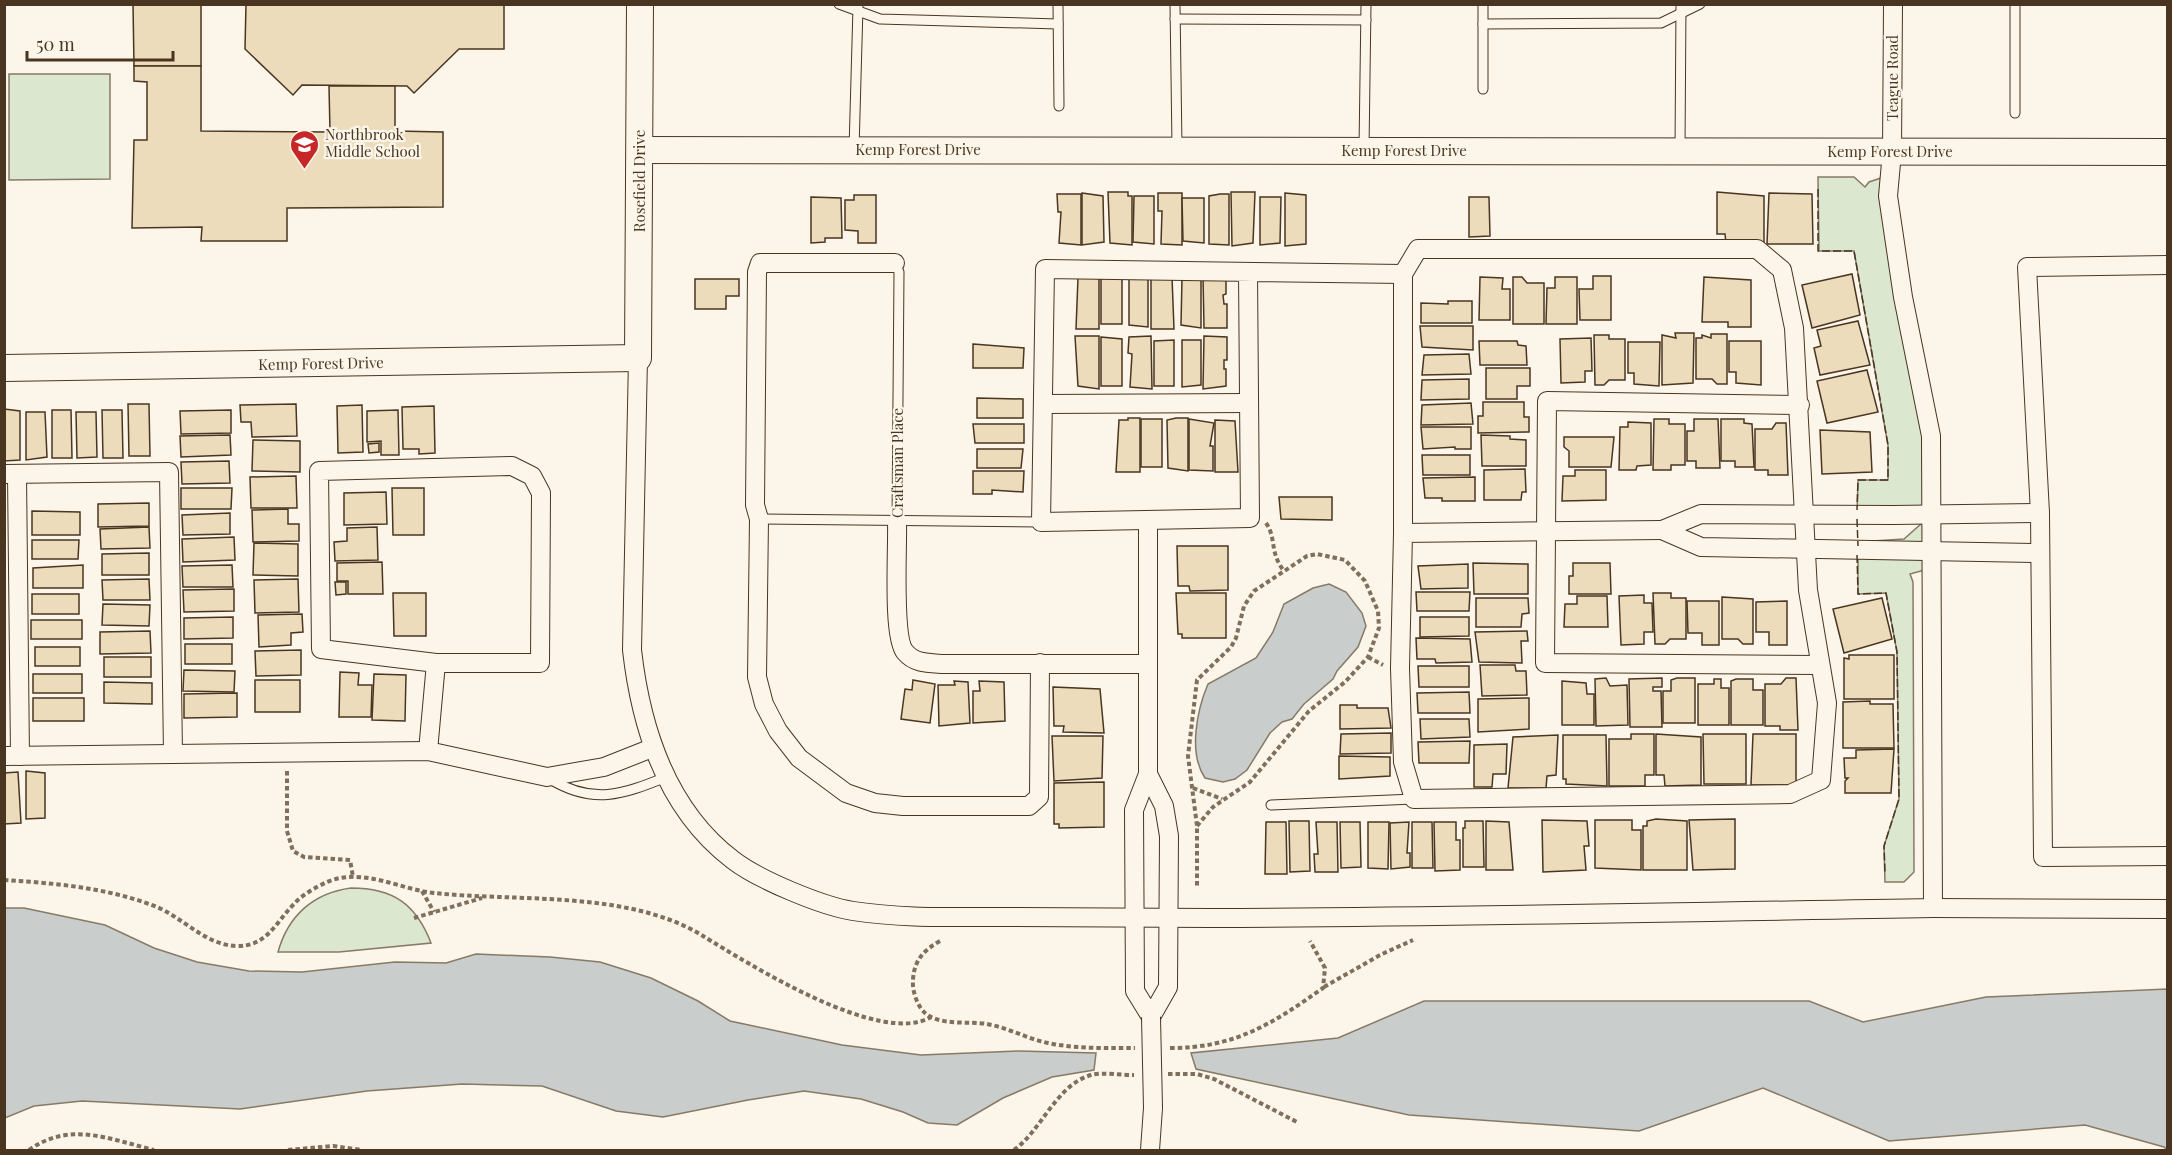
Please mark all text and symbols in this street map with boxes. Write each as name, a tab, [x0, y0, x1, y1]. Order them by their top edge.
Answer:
scale bar	[27, 24, 172, 62]
text: 50 m	[36, 32, 75, 56]
street label: Teague Road	[1882, 35, 1902, 121]
place label: Northbrook Middle School	[325, 124, 420, 161]
school or university icon: Northbrook Middle School	[288, 128, 320, 170]
street label: Rosefield Drive	[629, 130, 649, 232]
street label: Kemp Forest Drive	[855, 139, 981, 159]
street label: Kemp Forest Drive	[1341, 140, 1467, 160]
street label: Kemp Forest Drive	[1827, 141, 1953, 161]
street label: Kemp Forest Drive	[258, 352, 384, 374]
street label: Craftsman Place	[887, 408, 907, 518]

